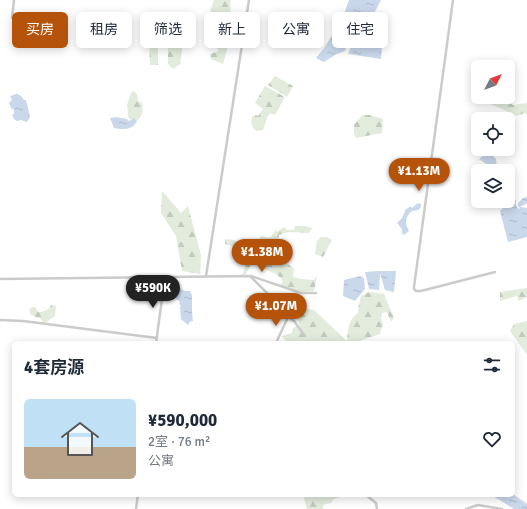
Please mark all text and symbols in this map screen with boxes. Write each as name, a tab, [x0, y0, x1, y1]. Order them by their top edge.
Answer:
chip: 买房	[12, 12, 68, 48]
chip: 租房	[76, 12, 132, 48]
chip: 筛选	[140, 12, 196, 48]
chip: 新上	[204, 12, 260, 48]
chip: 公寓	[268, 12, 324, 48]
chip: 住宅	[332, 12, 388, 48]
north arrow	[471, 60, 515, 104]
map controls	[471, 60, 515, 208]
button: locate	[471, 112, 515, 156]
pin: ¥1.13M	[386, 158, 452, 192]
text: ¥1.13M	[398, 163, 440, 179]
button: layers	[471, 164, 515, 208]
pin: ¥1.38M	[229, 239, 295, 273]
text: ¥1.38M	[241, 244, 283, 260]
pin: ¥590K	[125, 275, 181, 309]
text: ¥590K	[135, 280, 171, 296]
pin: ¥1.07M	[243, 293, 309, 327]
text: ¥1.07M	[255, 298, 297, 314]
icon: filters	[481, 354, 503, 376]
text: 4套房源	[24, 357, 84, 378]
text: ¥590,000	[148, 410, 217, 431]
icon: home	[56, 415, 104, 463]
icon: heart	[481, 428, 503, 450]
text: 2室 · 76 m²	[148, 434, 210, 450]
text: 公寓	[148, 453, 174, 469]

